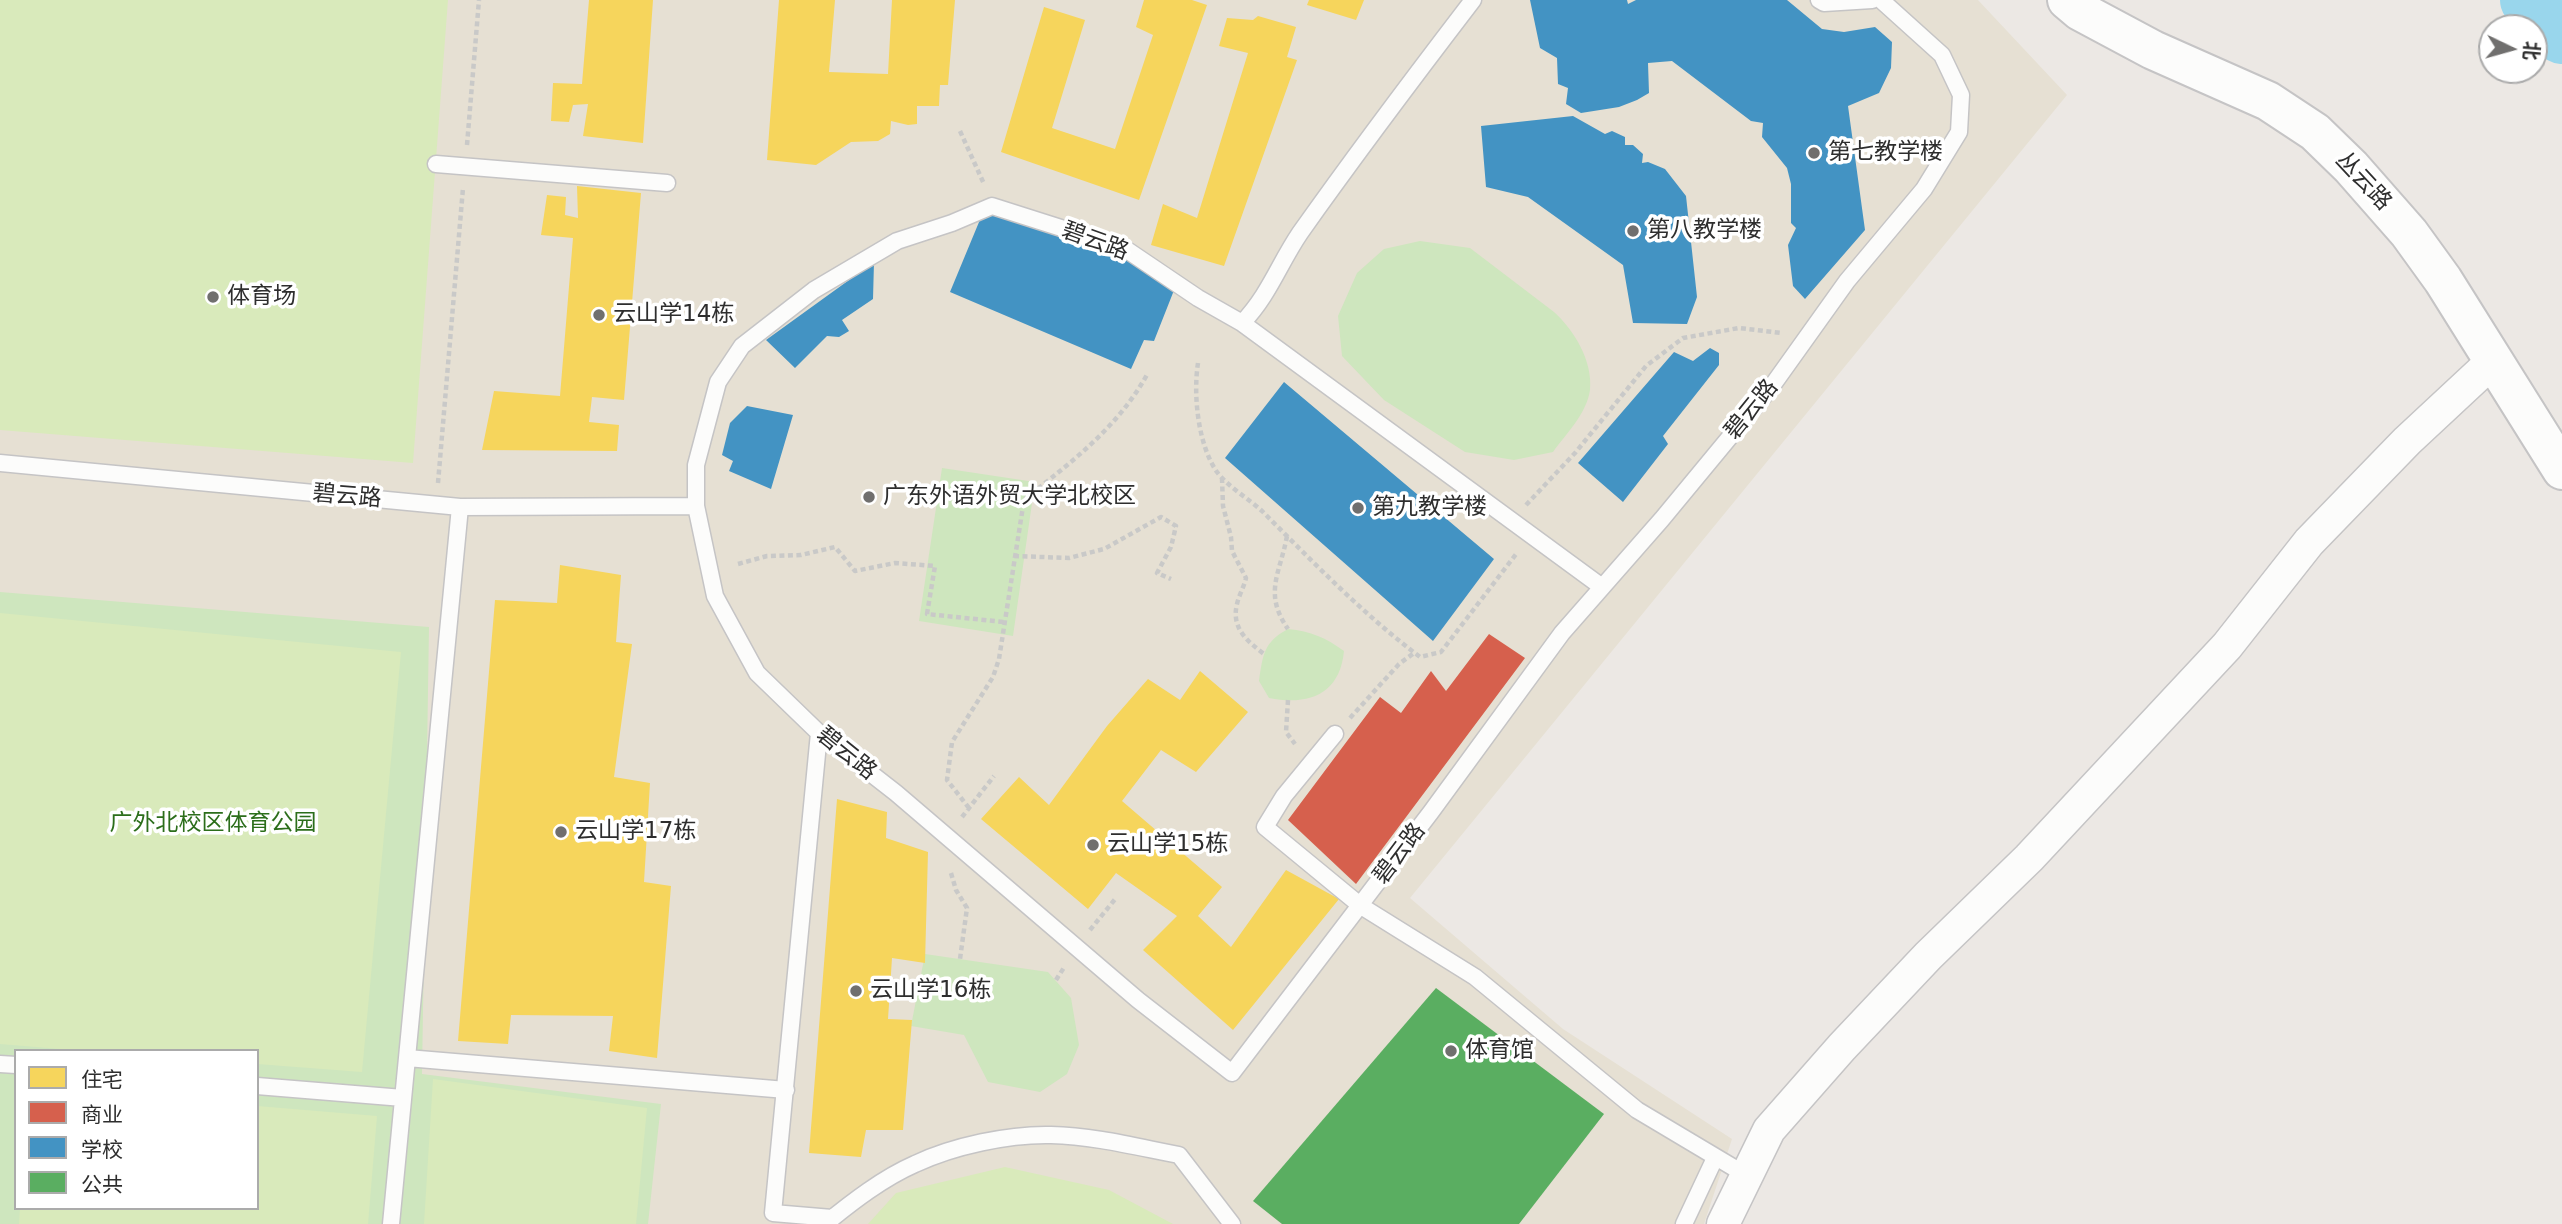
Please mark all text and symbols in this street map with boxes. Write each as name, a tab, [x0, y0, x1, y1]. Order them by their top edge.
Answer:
north arrow	[2478, 14, 2548, 84]
text: 北	[2520, 40, 2544, 61]
place label: 第七教学楼	[1828, 139, 1943, 167]
marker: 第七教学楼	[1806, 145, 1822, 161]
street label: 丛云路	[2329, 147, 2397, 217]
street label: 碧云路	[1058, 217, 1132, 267]
place label: 第八教学楼	[1647, 217, 1762, 245]
marker: 第八教学楼	[1625, 223, 1641, 239]
place label: 体育场	[227, 283, 296, 311]
marker: 体育场	[205, 289, 221, 305]
place label: 云山学14栋	[613, 301, 734, 329]
marker: 云山学14栋	[591, 307, 607, 323]
street label: 碧云路	[1720, 375, 1784, 445]
street label: 碧云路	[311, 480, 383, 514]
place label: 广东外语外贸大学北校区	[883, 483, 1136, 511]
marker: 广东外语外贸大学北校区	[861, 489, 877, 505]
place label: 第九教学楼	[1372, 494, 1487, 522]
marker: 第九教学楼	[1350, 500, 1366, 516]
street label: 碧云路	[811, 722, 881, 786]
park label: 广外北校区体育公园	[110, 810, 316, 838]
place label: 云山学17栋	[575, 818, 696, 846]
street label: 碧云路	[1368, 818, 1432, 890]
marker: 云山学17栋	[553, 824, 569, 840]
place label: 云山学15栋	[1107, 831, 1228, 859]
marker: 云山学15栋	[1085, 837, 1101, 853]
place label: 云山学16栋	[870, 977, 991, 1005]
marker: 云山学16栋	[848, 983, 864, 999]
place label: 体育馆	[1465, 1037, 1534, 1065]
marker: 体育馆	[1443, 1043, 1459, 1059]
legend	[14, 1049, 259, 1210]
text: 住宅	[81, 1068, 123, 1092]
text: 商业	[81, 1103, 123, 1127]
text: 学校	[81, 1138, 123, 1162]
text: 公共	[81, 1173, 123, 1197]

